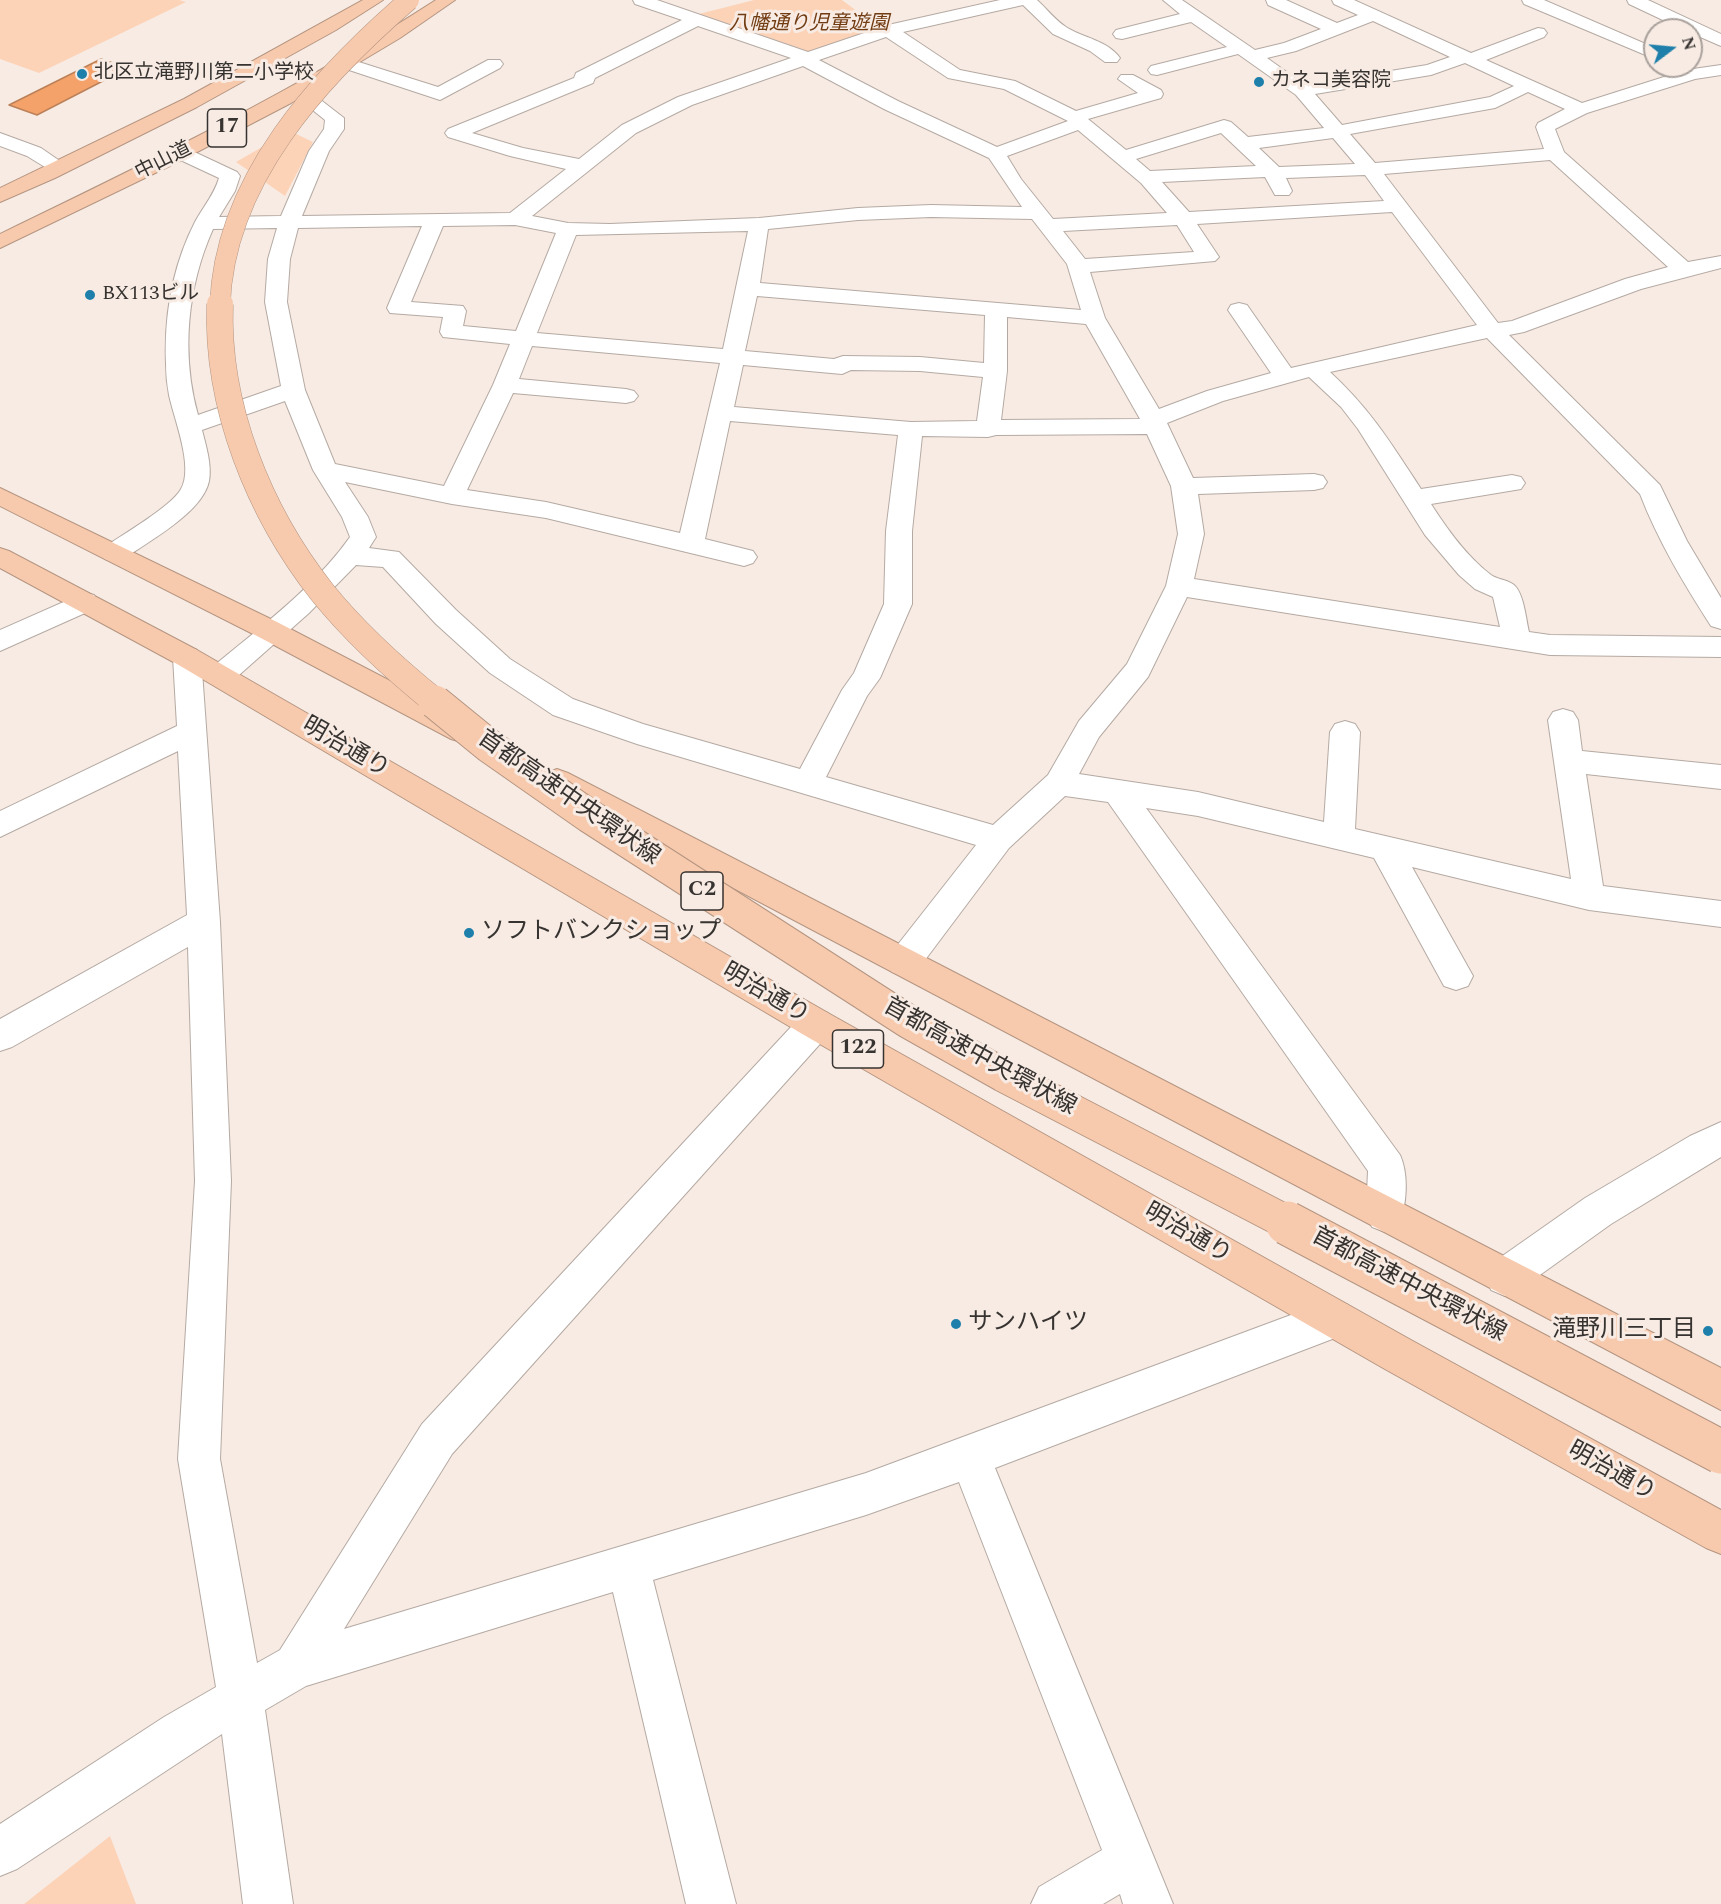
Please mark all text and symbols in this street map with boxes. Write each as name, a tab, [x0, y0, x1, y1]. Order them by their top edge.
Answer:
park label: 八幡通り児童遊園	[729, 13, 889, 37]
north arrow	[1643, 18, 1703, 78]
text: N	[1675, 34, 1702, 53]
place label: 北区立滝野川第二小学校	[94, 62, 314, 86]
marker: 北区立滝野川第二小学校	[75, 67, 89, 81]
place label: カネコ美容院	[1271, 70, 1391, 94]
marker: カネコ美容院	[1252, 75, 1266, 89]
road number: 17	[208, 109, 246, 147]
street label: 中山道	[132, 138, 196, 186]
place label: BX113ビル	[102, 283, 199, 307]
marker: BX113ビル	[83, 288, 97, 302]
street label: 明治通り	[296, 713, 394, 785]
street label: 首都高速中央環状線	[471, 725, 665, 873]
road number: C2	[681, 872, 723, 910]
place label: ソフトバンクショップ	[481, 919, 721, 947]
marker: ソフトバンクショップ	[462, 926, 476, 940]
street label: 明治通り	[716, 959, 814, 1031]
street label: 首都高速中央環状線	[878, 993, 1080, 1123]
road number: 122	[832, 1030, 884, 1068]
street label: 明治通り	[1138, 1199, 1236, 1271]
street label: 首都高速中央環状線	[1306, 1223, 1510, 1349]
place label: サンハイツ	[968, 1310, 1088, 1338]
marker: サンハイツ	[949, 1317, 963, 1331]
place label: 滝野川三丁目	[1552, 1317, 1696, 1345]
marker: 滝野川三丁目	[1701, 1324, 1715, 1338]
street label: 明治通り	[1562, 1437, 1660, 1509]

